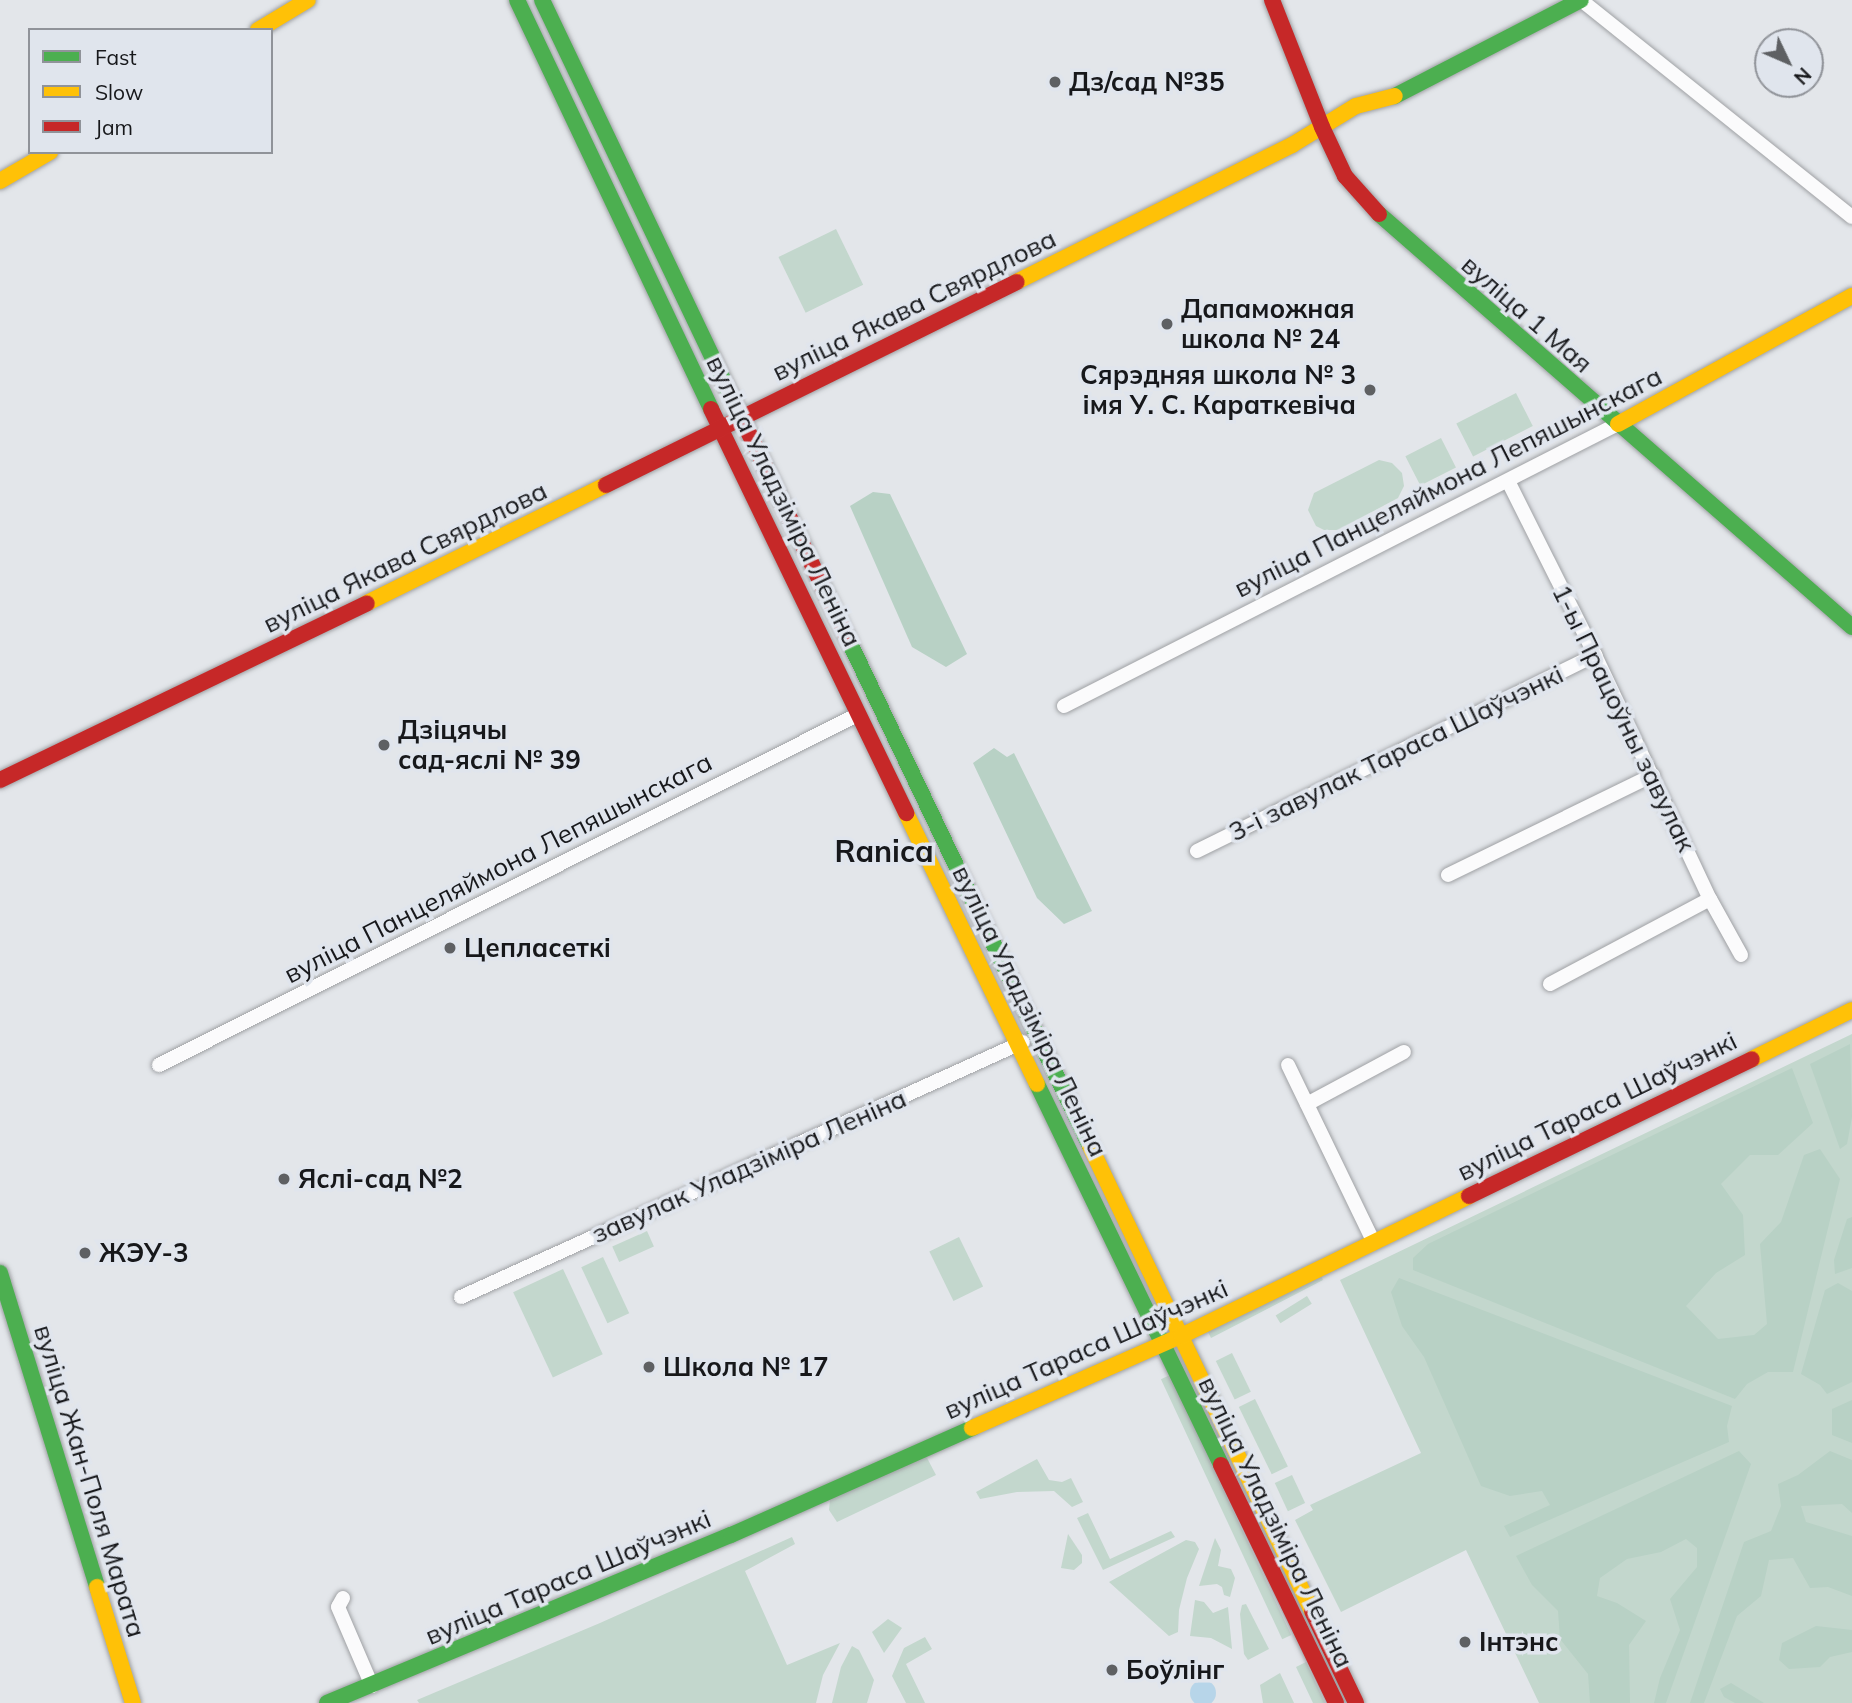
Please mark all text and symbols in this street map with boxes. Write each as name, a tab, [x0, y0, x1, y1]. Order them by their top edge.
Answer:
legend	[28, 28, 273, 154]
north arrow	[1754, 28, 1824, 98]
text: Fast	[95, 44, 137, 70]
text: N	[1789, 63, 1816, 90]
place label: Дз/сад №35	[1069, 66, 1225, 98]
marker: Дз/сад №35	[1047, 74, 1063, 90]
text: Slow	[95, 79, 143, 105]
text: Jam	[95, 114, 133, 140]
street label: вуліца Якава Свярдлова	[767, 223, 1061, 387]
street label: вуліца 1 Мая	[1455, 249, 1599, 379]
place label: Дапаможная школа № 24	[1181, 293, 1355, 354]
marker: Дапаможная школа № 24	[1159, 316, 1175, 332]
street label: вуліца Уладзіміра Леніна	[700, 350, 868, 652]
place label: Сярэдняя школа № 3 імя У. С. Караткевіча	[1080, 359, 1356, 420]
street label: вуліца Панцеляймона Лепяшынскага	[1229, 360, 1667, 604]
marker: Сярэдняя школа № 3 імя У. С. Караткевіча	[1362, 382, 1378, 398]
street label: вуліца Якава Свярдлова	[258, 475, 552, 639]
street label: 1-ы Працоўны завулак	[1546, 579, 1702, 857]
street label: 3-і завулак Тараса Шаўчэнкі	[1224, 658, 1568, 848]
place label: Дзіцячы сад-яслі № 39	[398, 714, 581, 776]
marker: Дзіцячы сад-яслі № 39	[376, 737, 392, 753]
street label: вуліца Панцеляймона Лепяшынскага	[279, 746, 717, 990]
district label: Ranica	[834, 833, 934, 869]
street label: вуліца Уладзіміра Леніна	[946, 860, 1114, 1162]
place label: Цепласеткі	[464, 932, 611, 964]
marker: Цепласеткі	[442, 940, 458, 956]
street label: вуліца Тараса Шаўчэнкі	[1452, 1025, 1742, 1187]
street label: завулак Уладзіміра Леніна	[587, 1082, 911, 1250]
place label: Яслі-сад №2	[298, 1163, 463, 1195]
marker: Яслі-сад №2	[276, 1171, 292, 1187]
place label: ЖЭУ-3	[99, 1237, 189, 1269]
marker: ЖЭУ-3	[77, 1245, 93, 1261]
street label: вуліца Тараса Шаўчэнкі	[939, 1272, 1233, 1426]
street label: вуліца Жан-Поля Марата	[28, 1321, 152, 1641]
place label: Школа № 17	[663, 1351, 829, 1383]
marker: Школа № 17	[641, 1359, 657, 1375]
street label: вуліца Уладзіміра Леніна	[1192, 1371, 1360, 1673]
street label: вуліца Тараса Шаўчэнкі	[420, 1503, 716, 1651]
place label: Інтэнс	[1479, 1626, 1559, 1658]
marker: Інтэнс	[1457, 1634, 1473, 1650]
place label: Боўлінг	[1126, 1654, 1224, 1686]
marker: Боўлінг	[1104, 1662, 1120, 1678]

